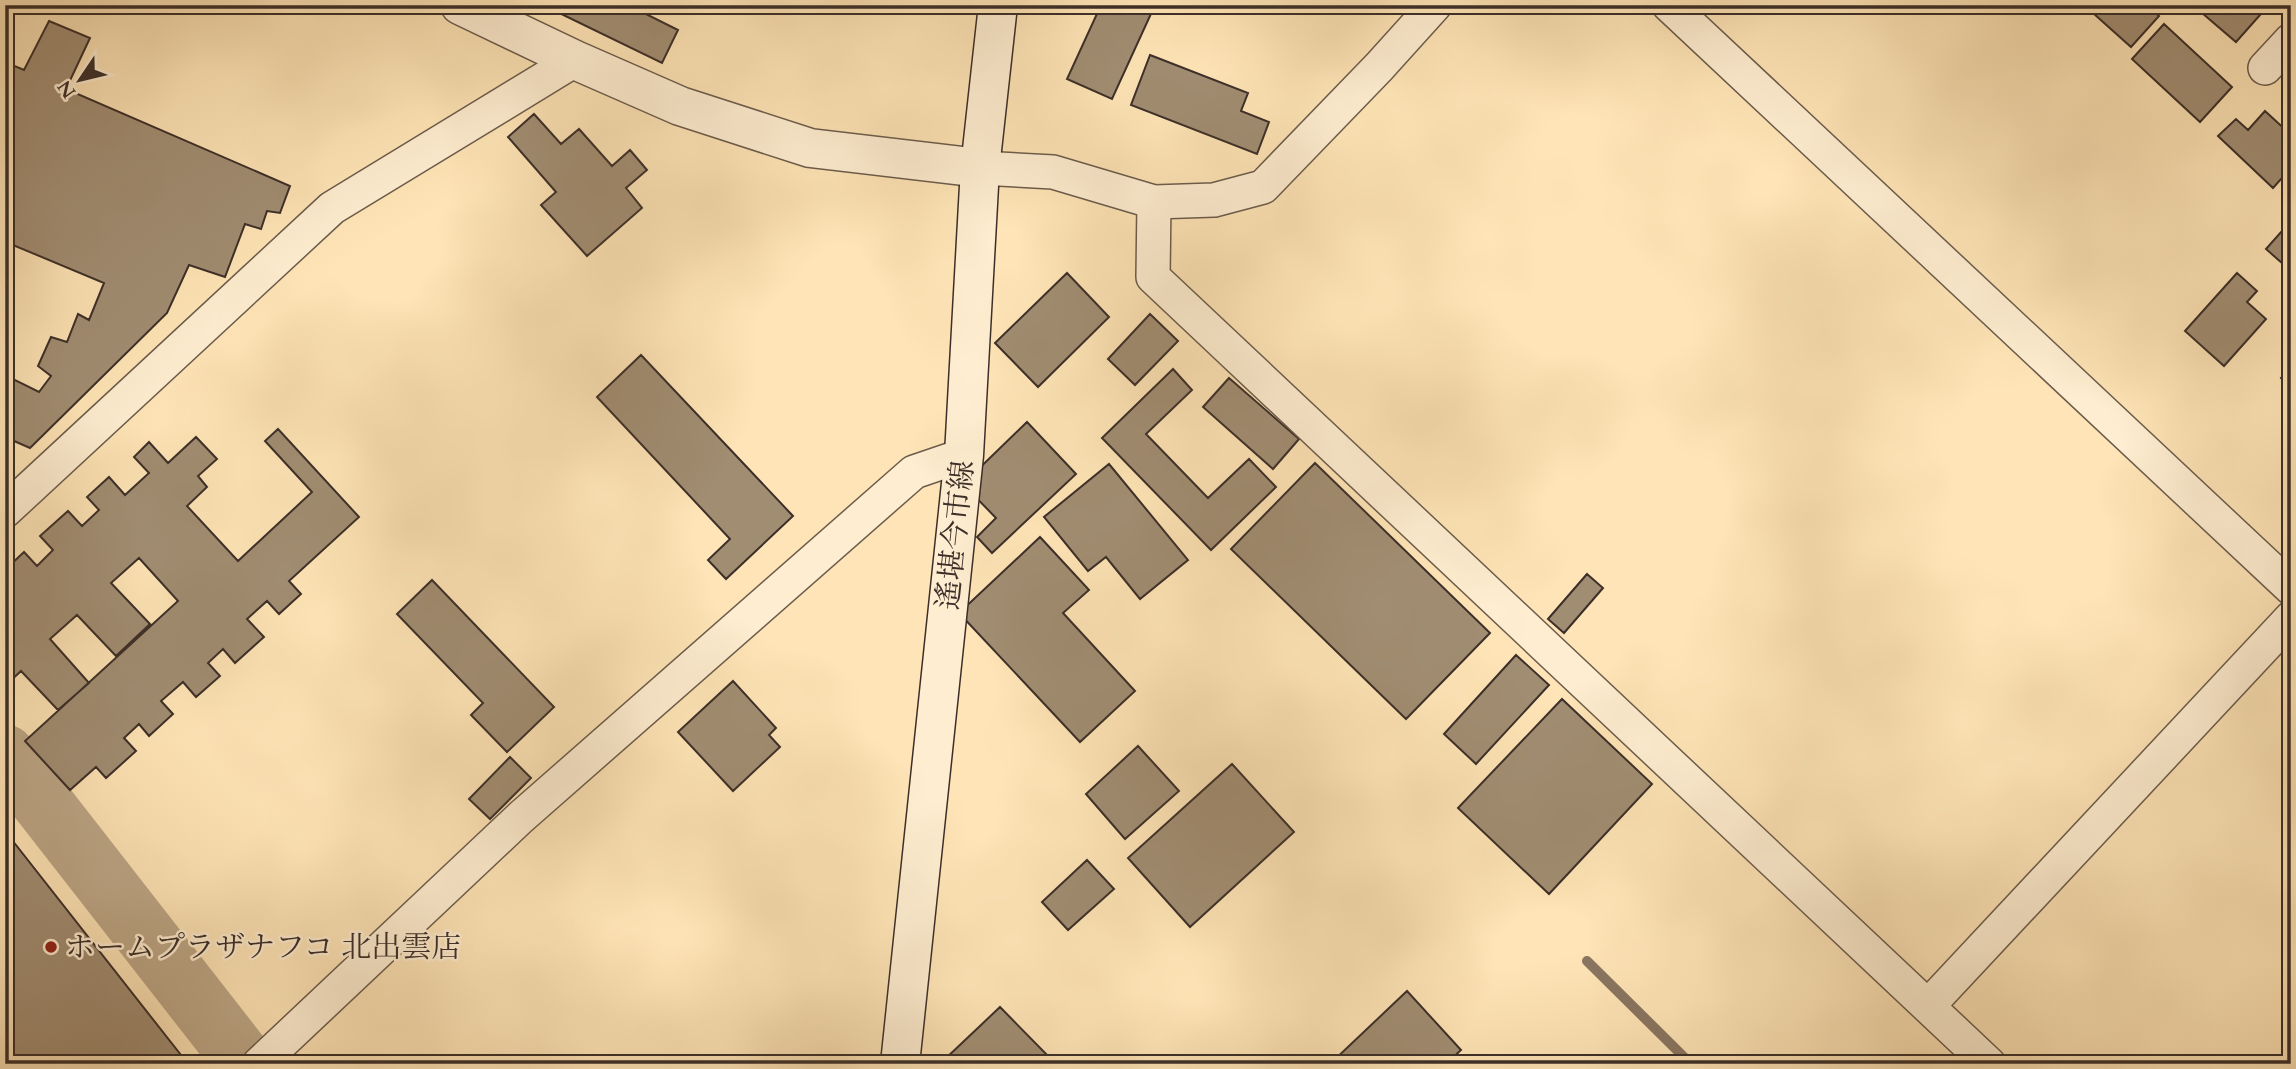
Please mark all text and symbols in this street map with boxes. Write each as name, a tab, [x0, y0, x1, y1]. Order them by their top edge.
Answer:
north arrow	[46, 46, 116, 116]
text: N	[51, 75, 82, 103]
street label: 遙堪今市線	[927, 458, 984, 612]
place label: ホームプラザナフコ 北出雲店	[65, 927, 462, 968]
marker: ホームプラザナフコ 北出雲店	[43, 939, 59, 955]

